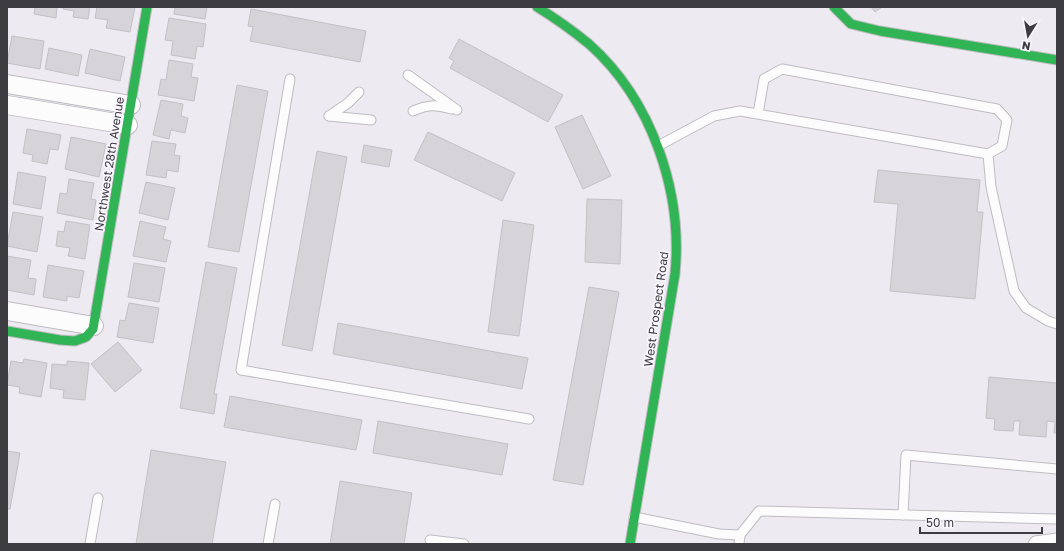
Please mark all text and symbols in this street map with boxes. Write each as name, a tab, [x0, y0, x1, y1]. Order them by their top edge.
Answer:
north arrow	[1008, 16, 1048, 56]
text: N	[1021, 39, 1031, 53]
street label: Northwest 28th Avenue	[91, 96, 127, 232]
street label: West Prospect Road	[640, 250, 672, 368]
scale bar	[920, 509, 1042, 535]
text: 50 m	[926, 515, 954, 530]

